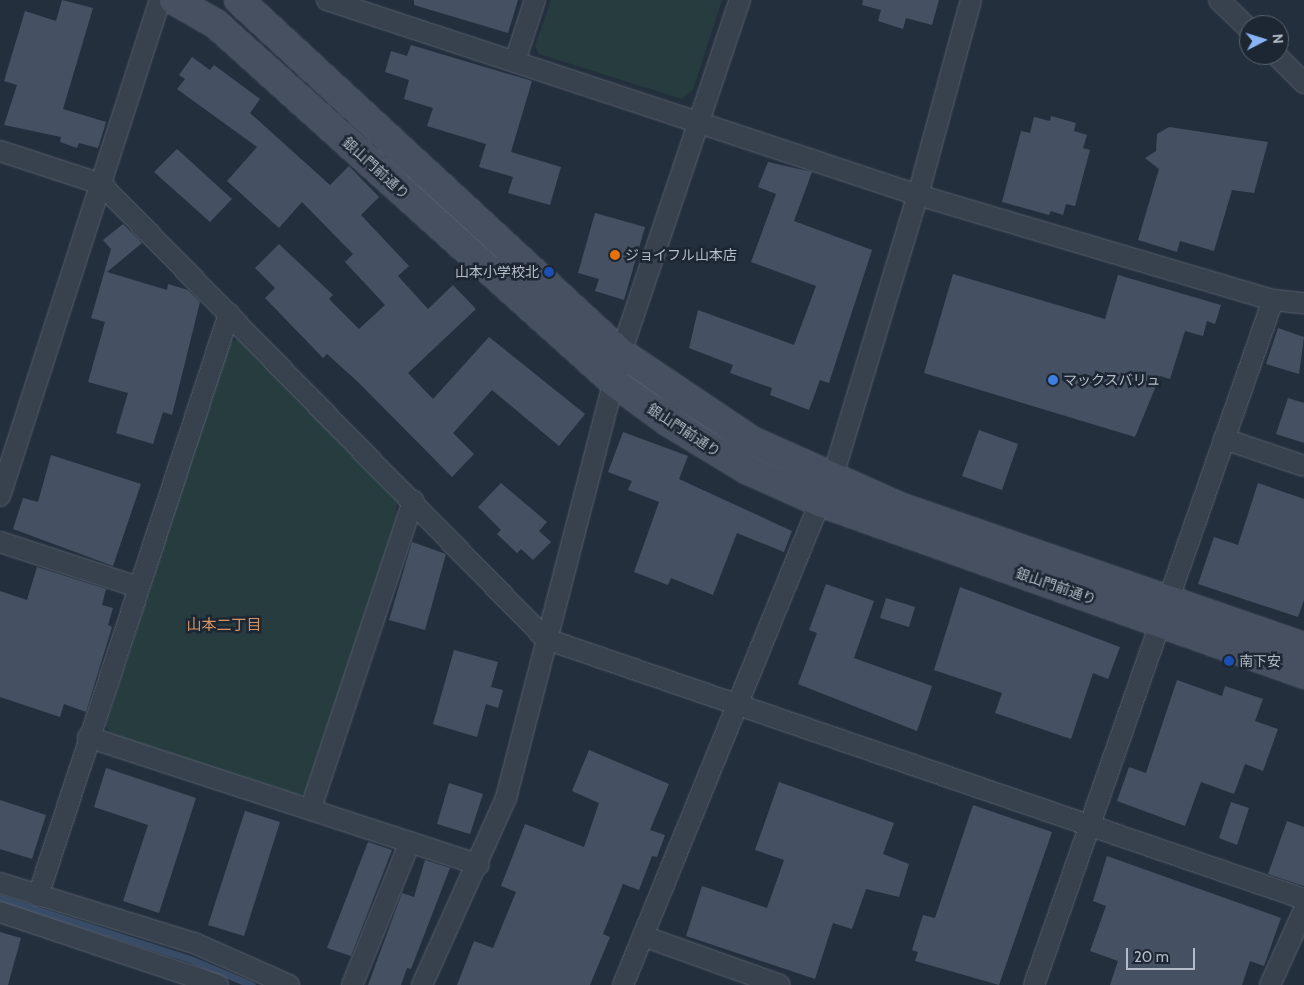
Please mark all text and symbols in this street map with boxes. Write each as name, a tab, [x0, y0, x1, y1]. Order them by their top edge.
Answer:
north arrow	[1239, 15, 1289, 65]
text: N	[1269, 33, 1287, 44]
street label: 銀山門前通り	[339, 134, 413, 202]
place label: ジョイフル山本店	[625, 247, 737, 263]
marker: ジョイフル山本店	[609, 249, 621, 261]
place label: 山本小学校北	[455, 264, 539, 280]
marker: 山本小学校北	[543, 266, 555, 278]
place label: マックスバリュ	[1063, 372, 1161, 388]
marker: マックスバリュ	[1047, 374, 1059, 386]
street label: 銀山門前通り	[644, 400, 724, 460]
street label: 銀山門前通り	[1014, 564, 1098, 608]
district label: 山本二丁目	[187, 617, 261, 635]
place label: 南下安	[1239, 653, 1281, 669]
marker: 南下安	[1223, 655, 1235, 667]
scale bar	[1129, 938, 1198, 970]
text: 20 m	[1134, 948, 1169, 966]

